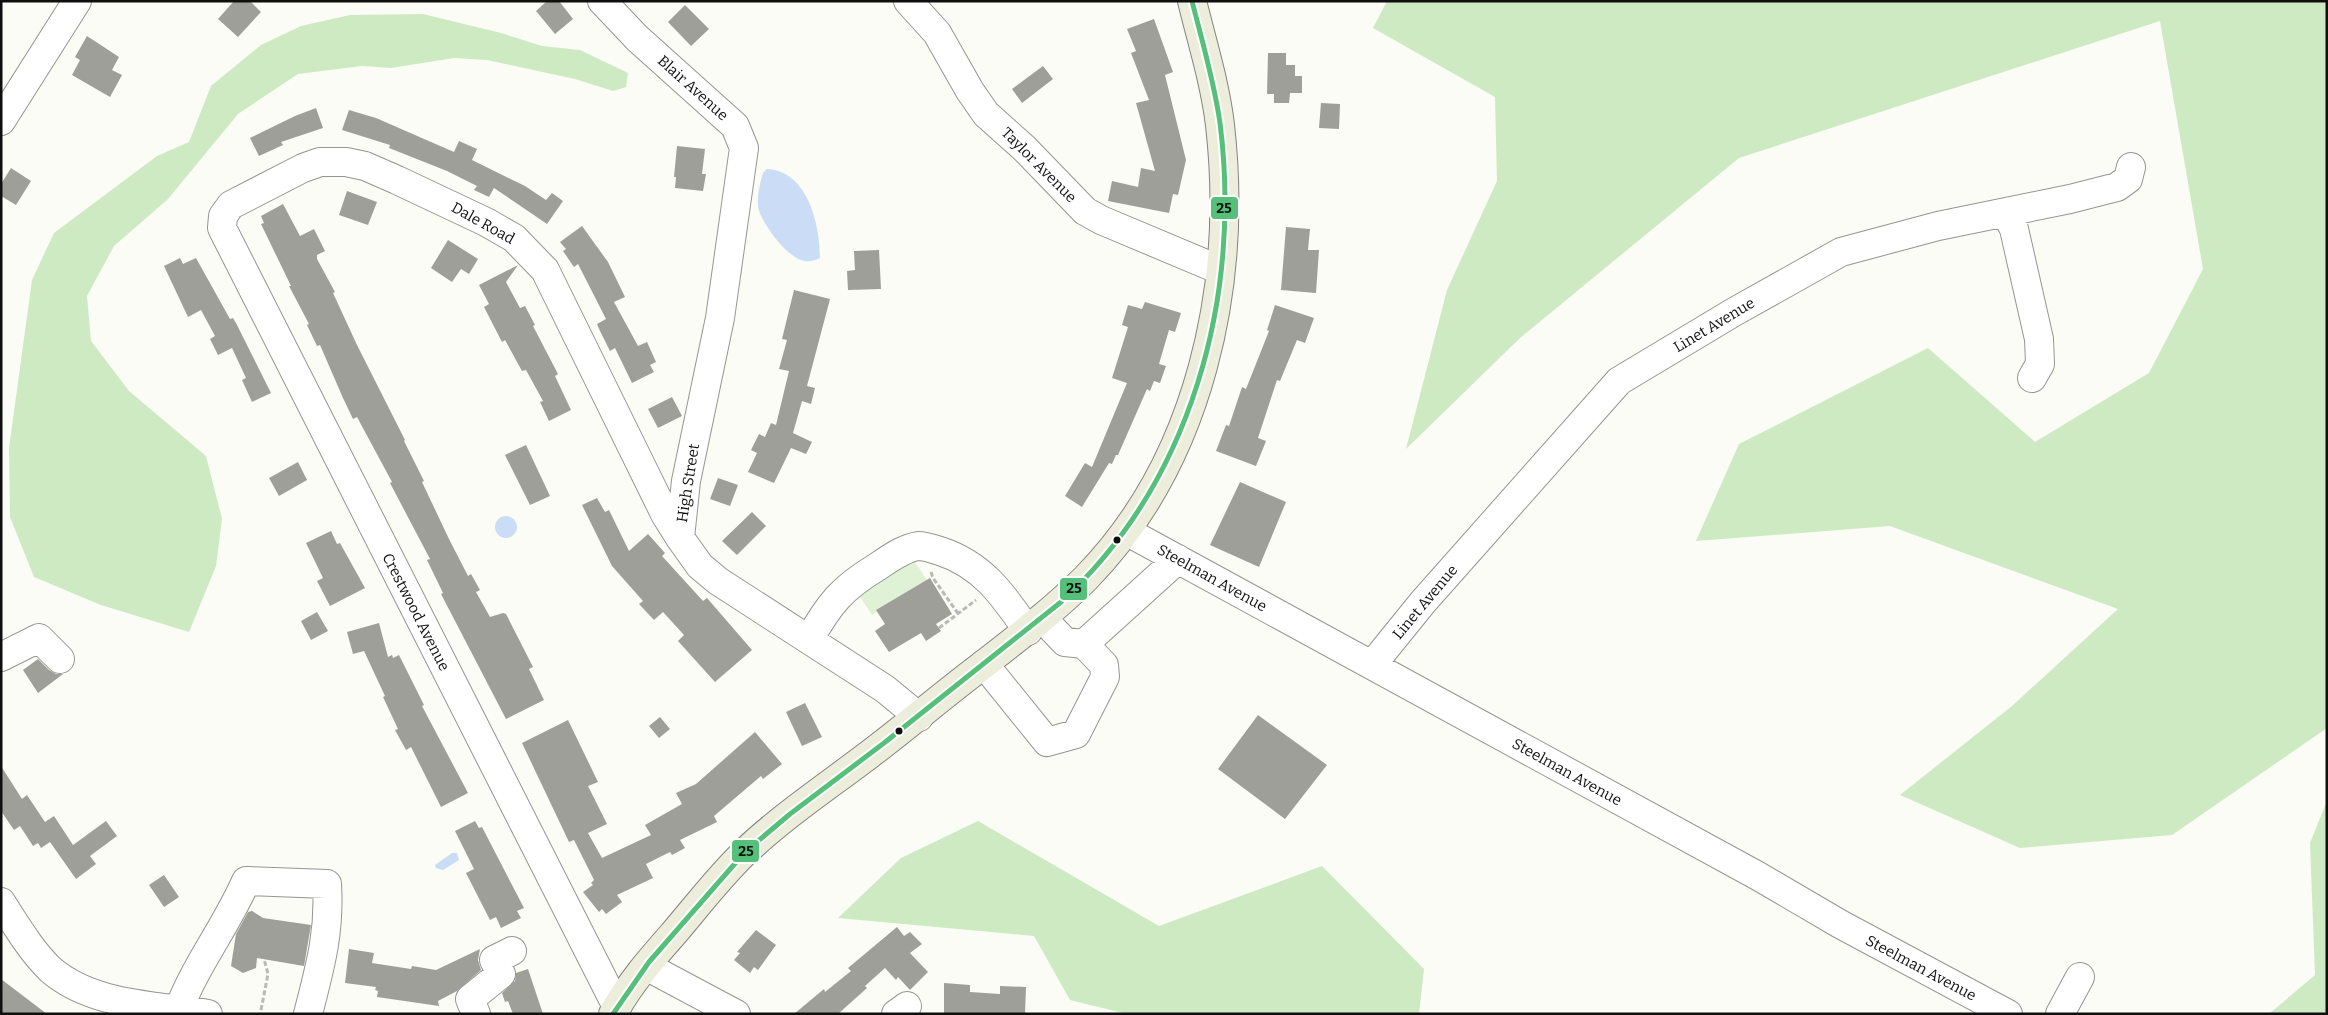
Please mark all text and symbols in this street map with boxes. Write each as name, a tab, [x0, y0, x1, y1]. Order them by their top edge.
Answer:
street label: Blair Avenue	[654, 52, 732, 124]
street label: Taylor Avenue	[998, 124, 1080, 206]
line badge: 25	[1210, 196, 1239, 220]
street label: Dale Road	[448, 198, 518, 248]
text: 25	[1216, 200, 1232, 217]
street label: Linet Avenue	[1670, 294, 1758, 356]
street label: High Street	[673, 442, 703, 524]
unlabelled marker	[1112, 535, 1122, 545]
street label: Steelman Avenue	[1154, 540, 1270, 616]
street label: Crestwood Avenue	[379, 550, 453, 674]
street label: Linet Avenue	[1389, 561, 1461, 643]
line badge: 25	[1059, 577, 1088, 601]
text: 25	[1066, 580, 1082, 597]
unlabelled marker	[894, 726, 904, 736]
street label: Steelman Avenue	[1509, 734, 1625, 810]
line badge: 25	[731, 839, 760, 863]
text: 25	[738, 843, 754, 860]
street label: Steelman Avenue	[1863, 931, 1979, 1005]

